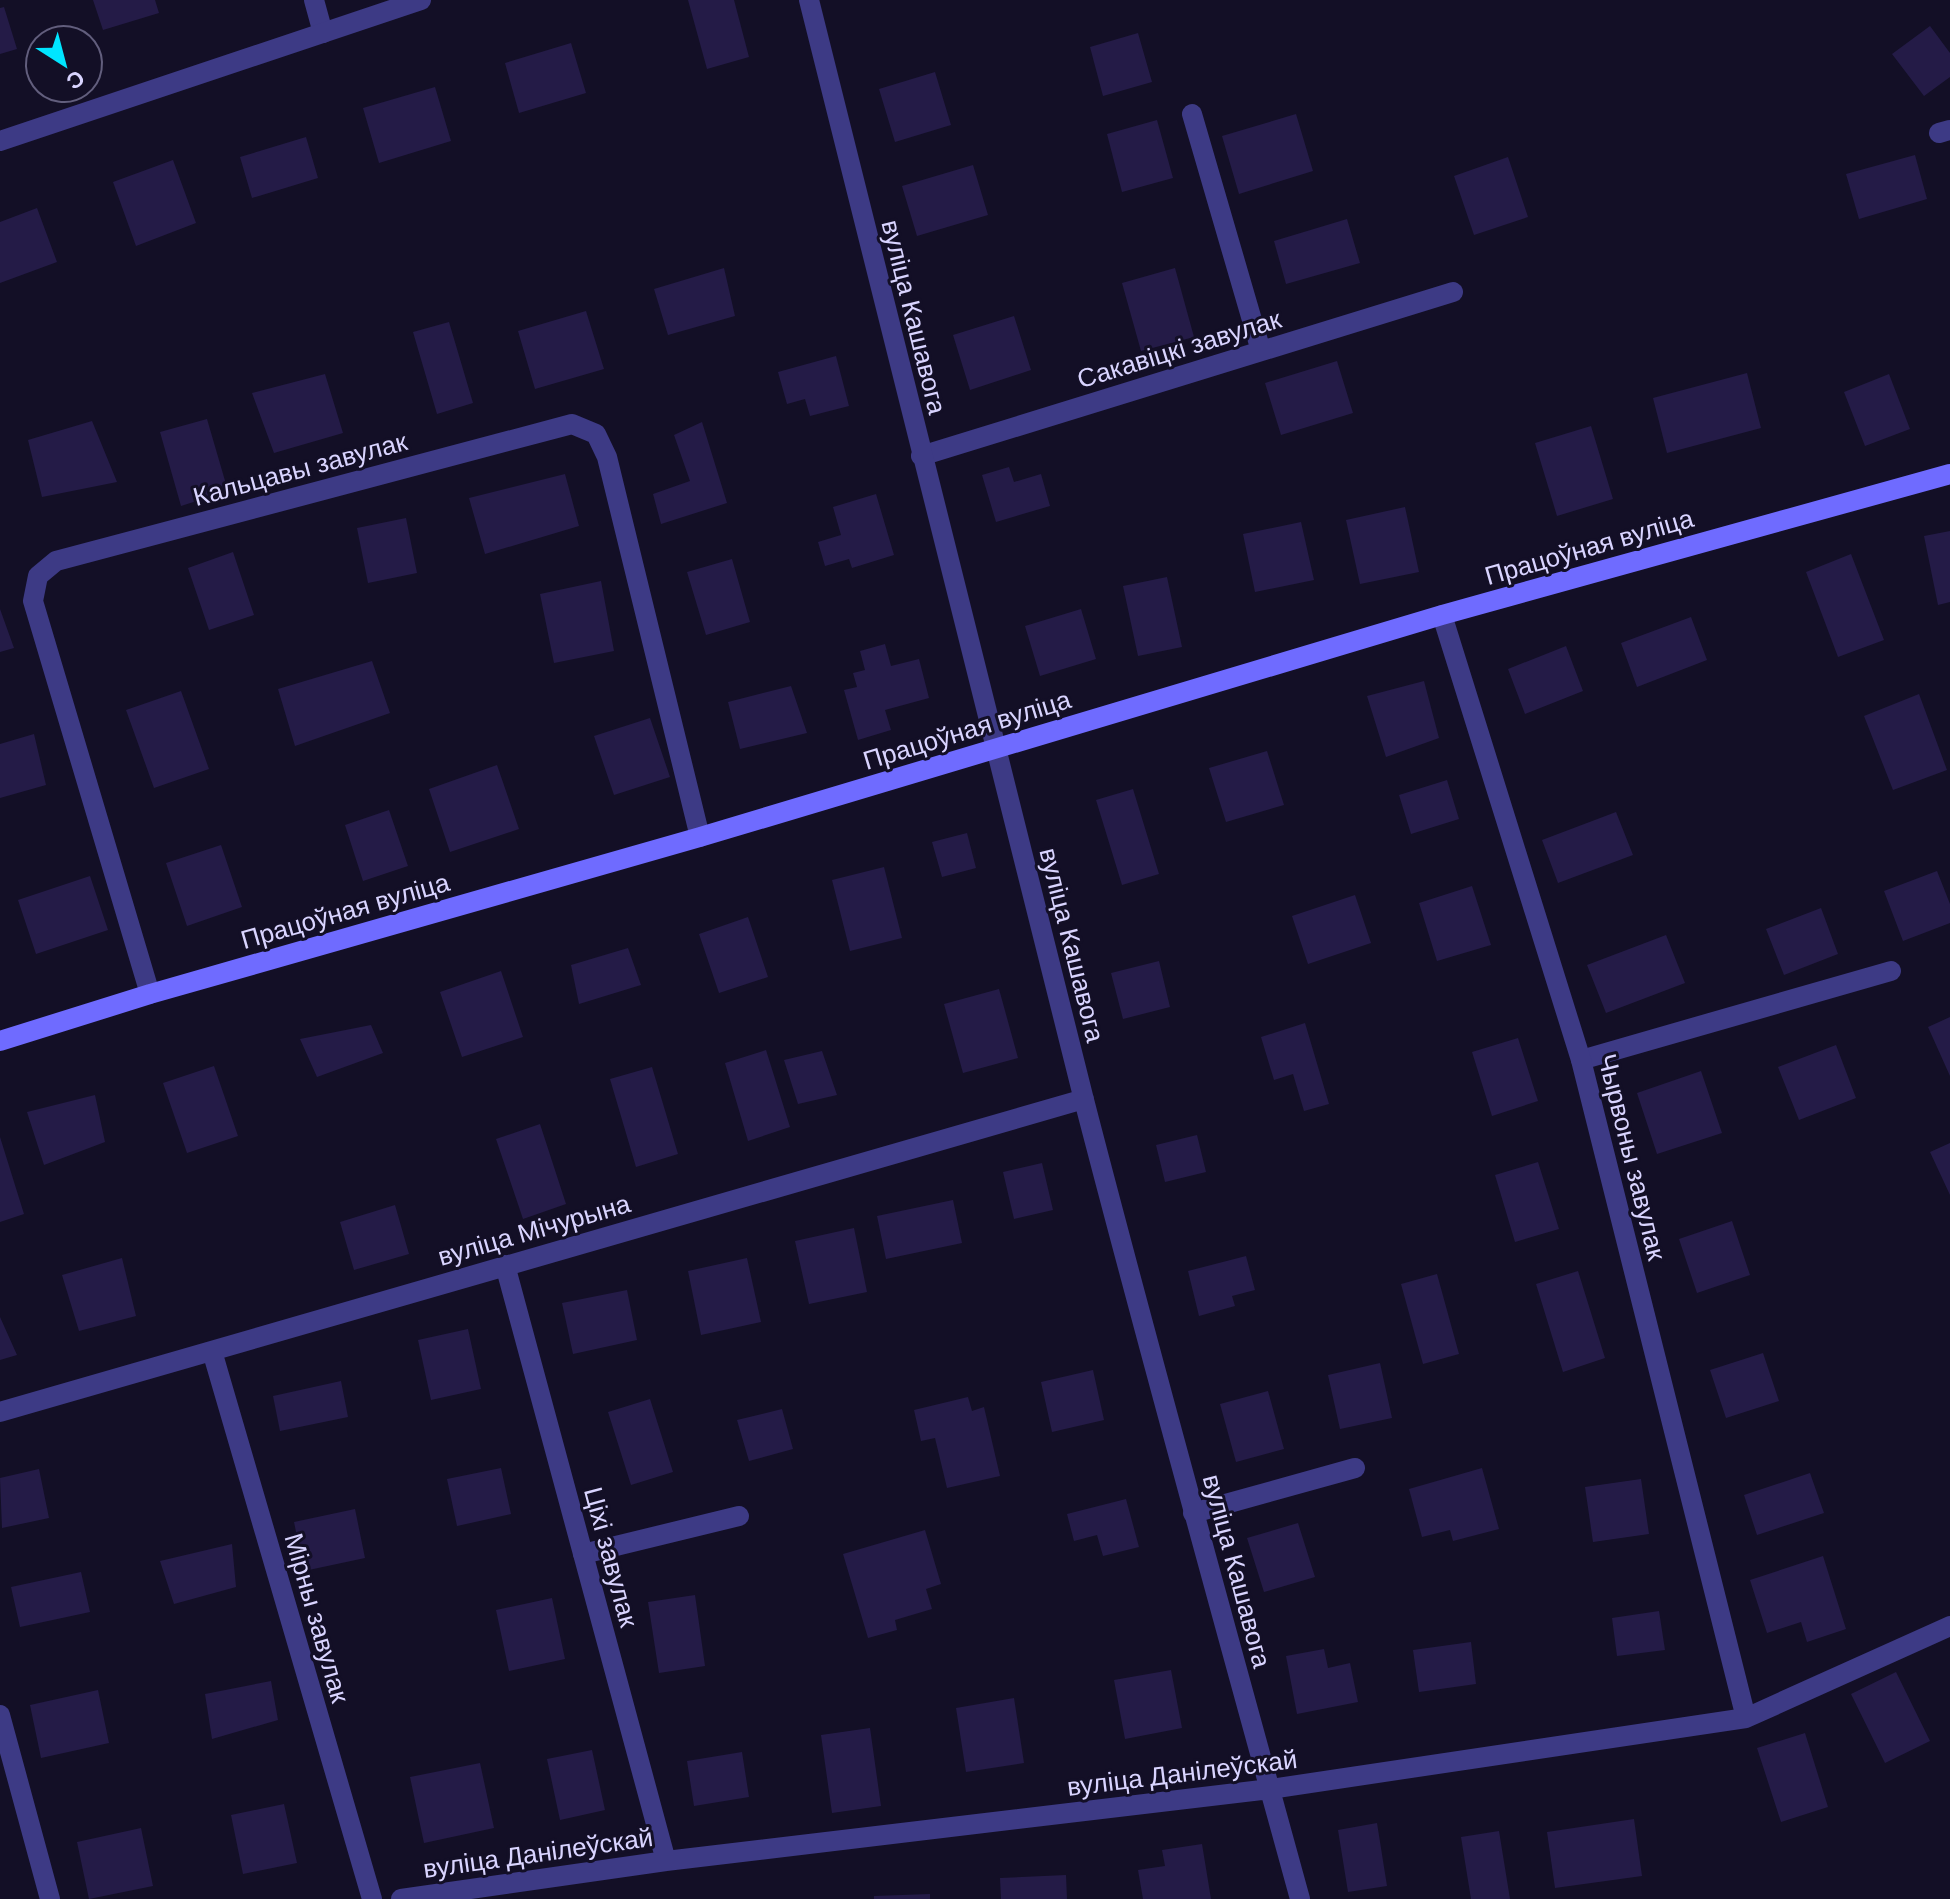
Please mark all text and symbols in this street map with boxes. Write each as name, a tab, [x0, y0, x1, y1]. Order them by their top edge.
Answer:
north arrow	[24, 24, 104, 104]
text: С	[60, 63, 90, 96]
street label: вуліца Кашавога	[873, 216, 955, 418]
street label: Сакавіцкі завулак	[1073, 302, 1286, 396]
street label: Кальцавы завулак	[189, 424, 411, 514]
street label: Працоўная вуліца	[1481, 501, 1698, 593]
street label: Працоўная вуліца	[859, 682, 1076, 778]
street label: вуліца Кашавога	[1031, 844, 1113, 1046]
street label: Працоўная вуліца	[237, 865, 454, 957]
street label: Чырвоны завулак	[1590, 1050, 1674, 1264]
street label: вуліца Мічурына	[434, 1186, 635, 1274]
street label: вуліца Кашавога	[1195, 1470, 1279, 1672]
street label: Ціхі завулак	[576, 1483, 646, 1631]
street label: Мірны завулак	[277, 1529, 358, 1707]
street label: вуліца Данілеўскай	[1065, 1742, 1299, 1804]
street label: вуліца Данілеўскай	[421, 1820, 655, 1886]

